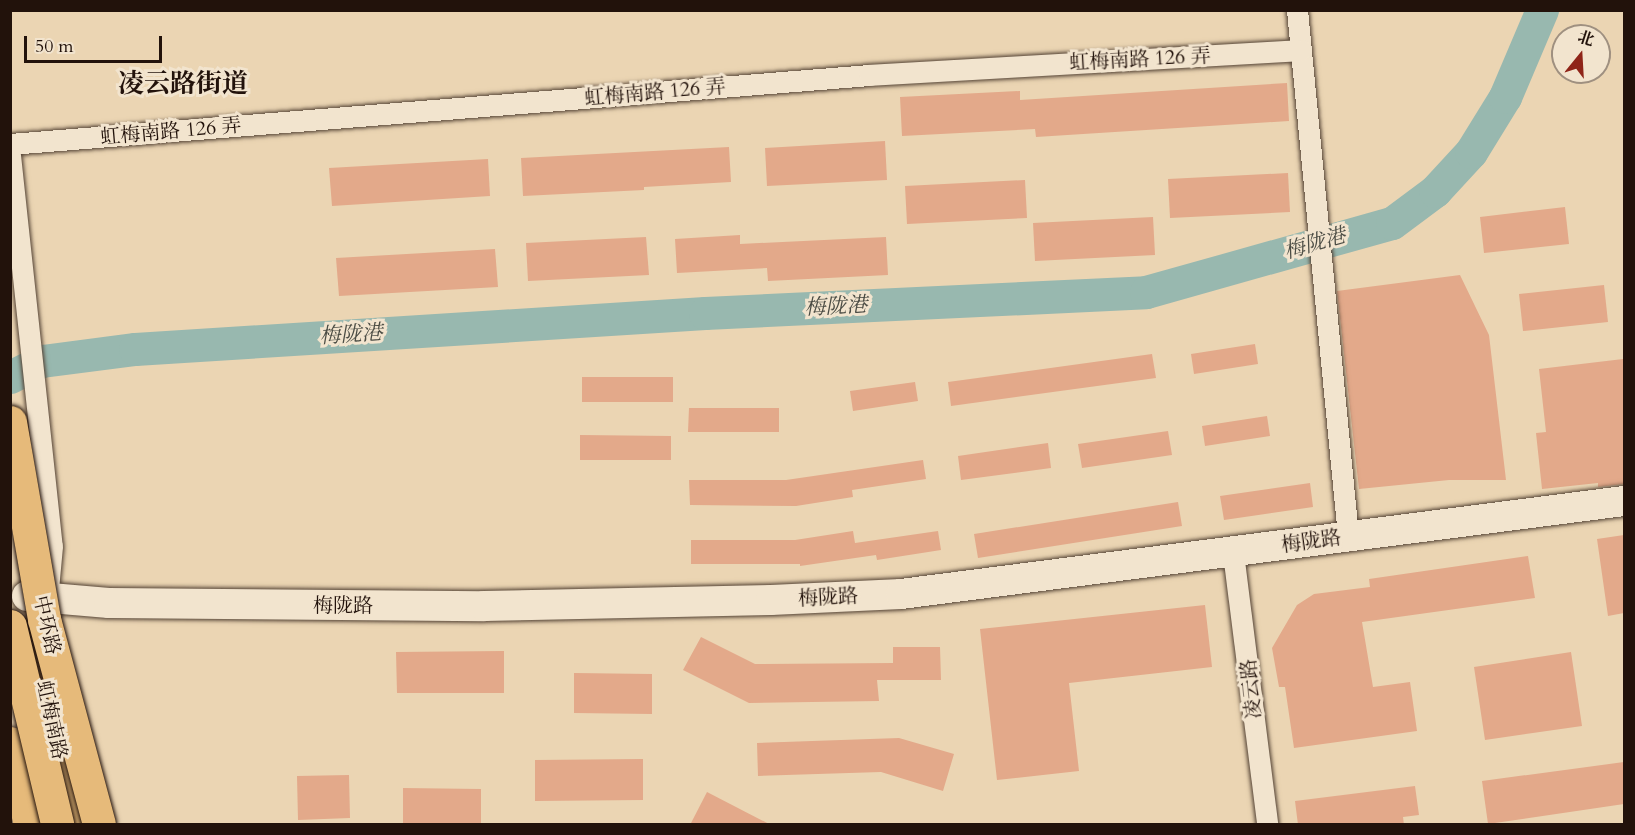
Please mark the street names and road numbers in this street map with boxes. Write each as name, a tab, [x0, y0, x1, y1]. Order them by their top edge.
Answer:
street label: 虹梅南路 126 弄	[1069, 43, 1211, 75]
street label: 虹梅南路 126 弄	[583, 74, 727, 110]
street label: 虹梅南路 126 弄	[99, 113, 243, 149]
street label: 梅陇路	[1280, 525, 1342, 557]
street label: 梅陇路	[797, 583, 859, 611]
street label: 中环路	[29, 593, 65, 657]
street label: 梅陇路	[313, 593, 373, 617]
street label: 凌云路	[1236, 658, 1266, 720]
street label: 虹梅南路	[32, 678, 72, 762]

